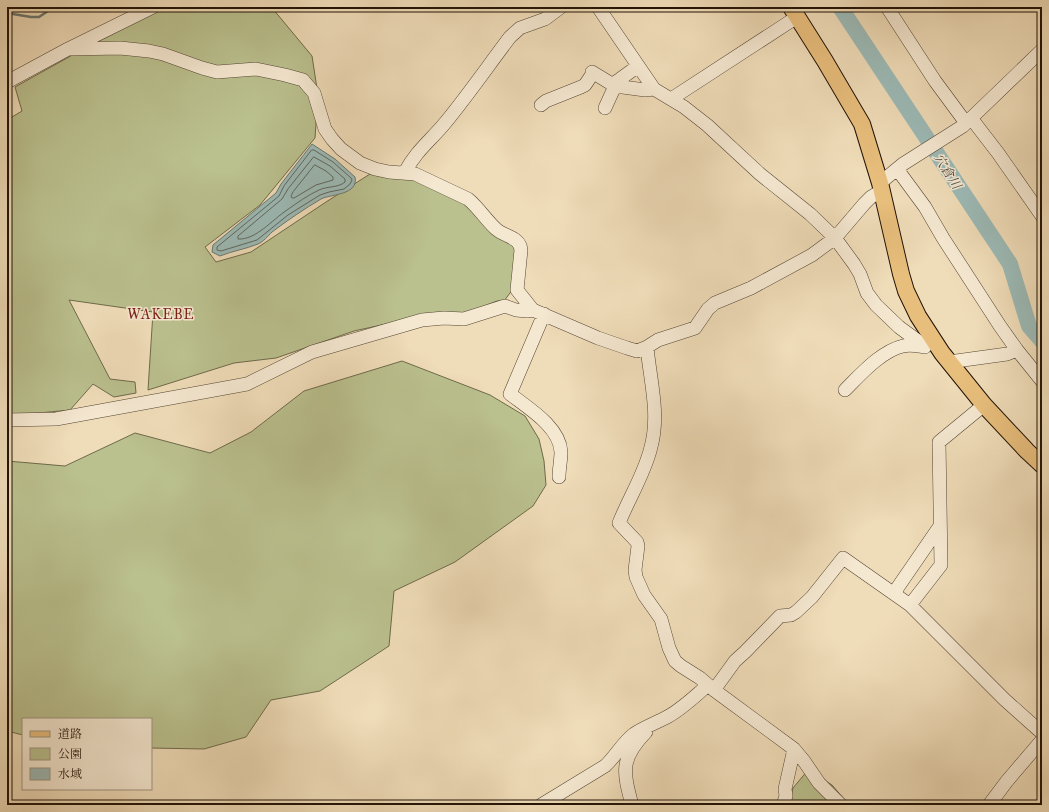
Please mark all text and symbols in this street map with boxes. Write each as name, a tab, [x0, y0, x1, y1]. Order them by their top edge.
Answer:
water label: 穴倉川	[930, 151, 966, 194]
district label: WAKEBE	[127, 306, 195, 323]
legend	[22, 718, 152, 790]
text: 道路	[58, 727, 82, 741]
text: 公園	[58, 747, 82, 761]
text: 水域	[58, 767, 82, 781]

